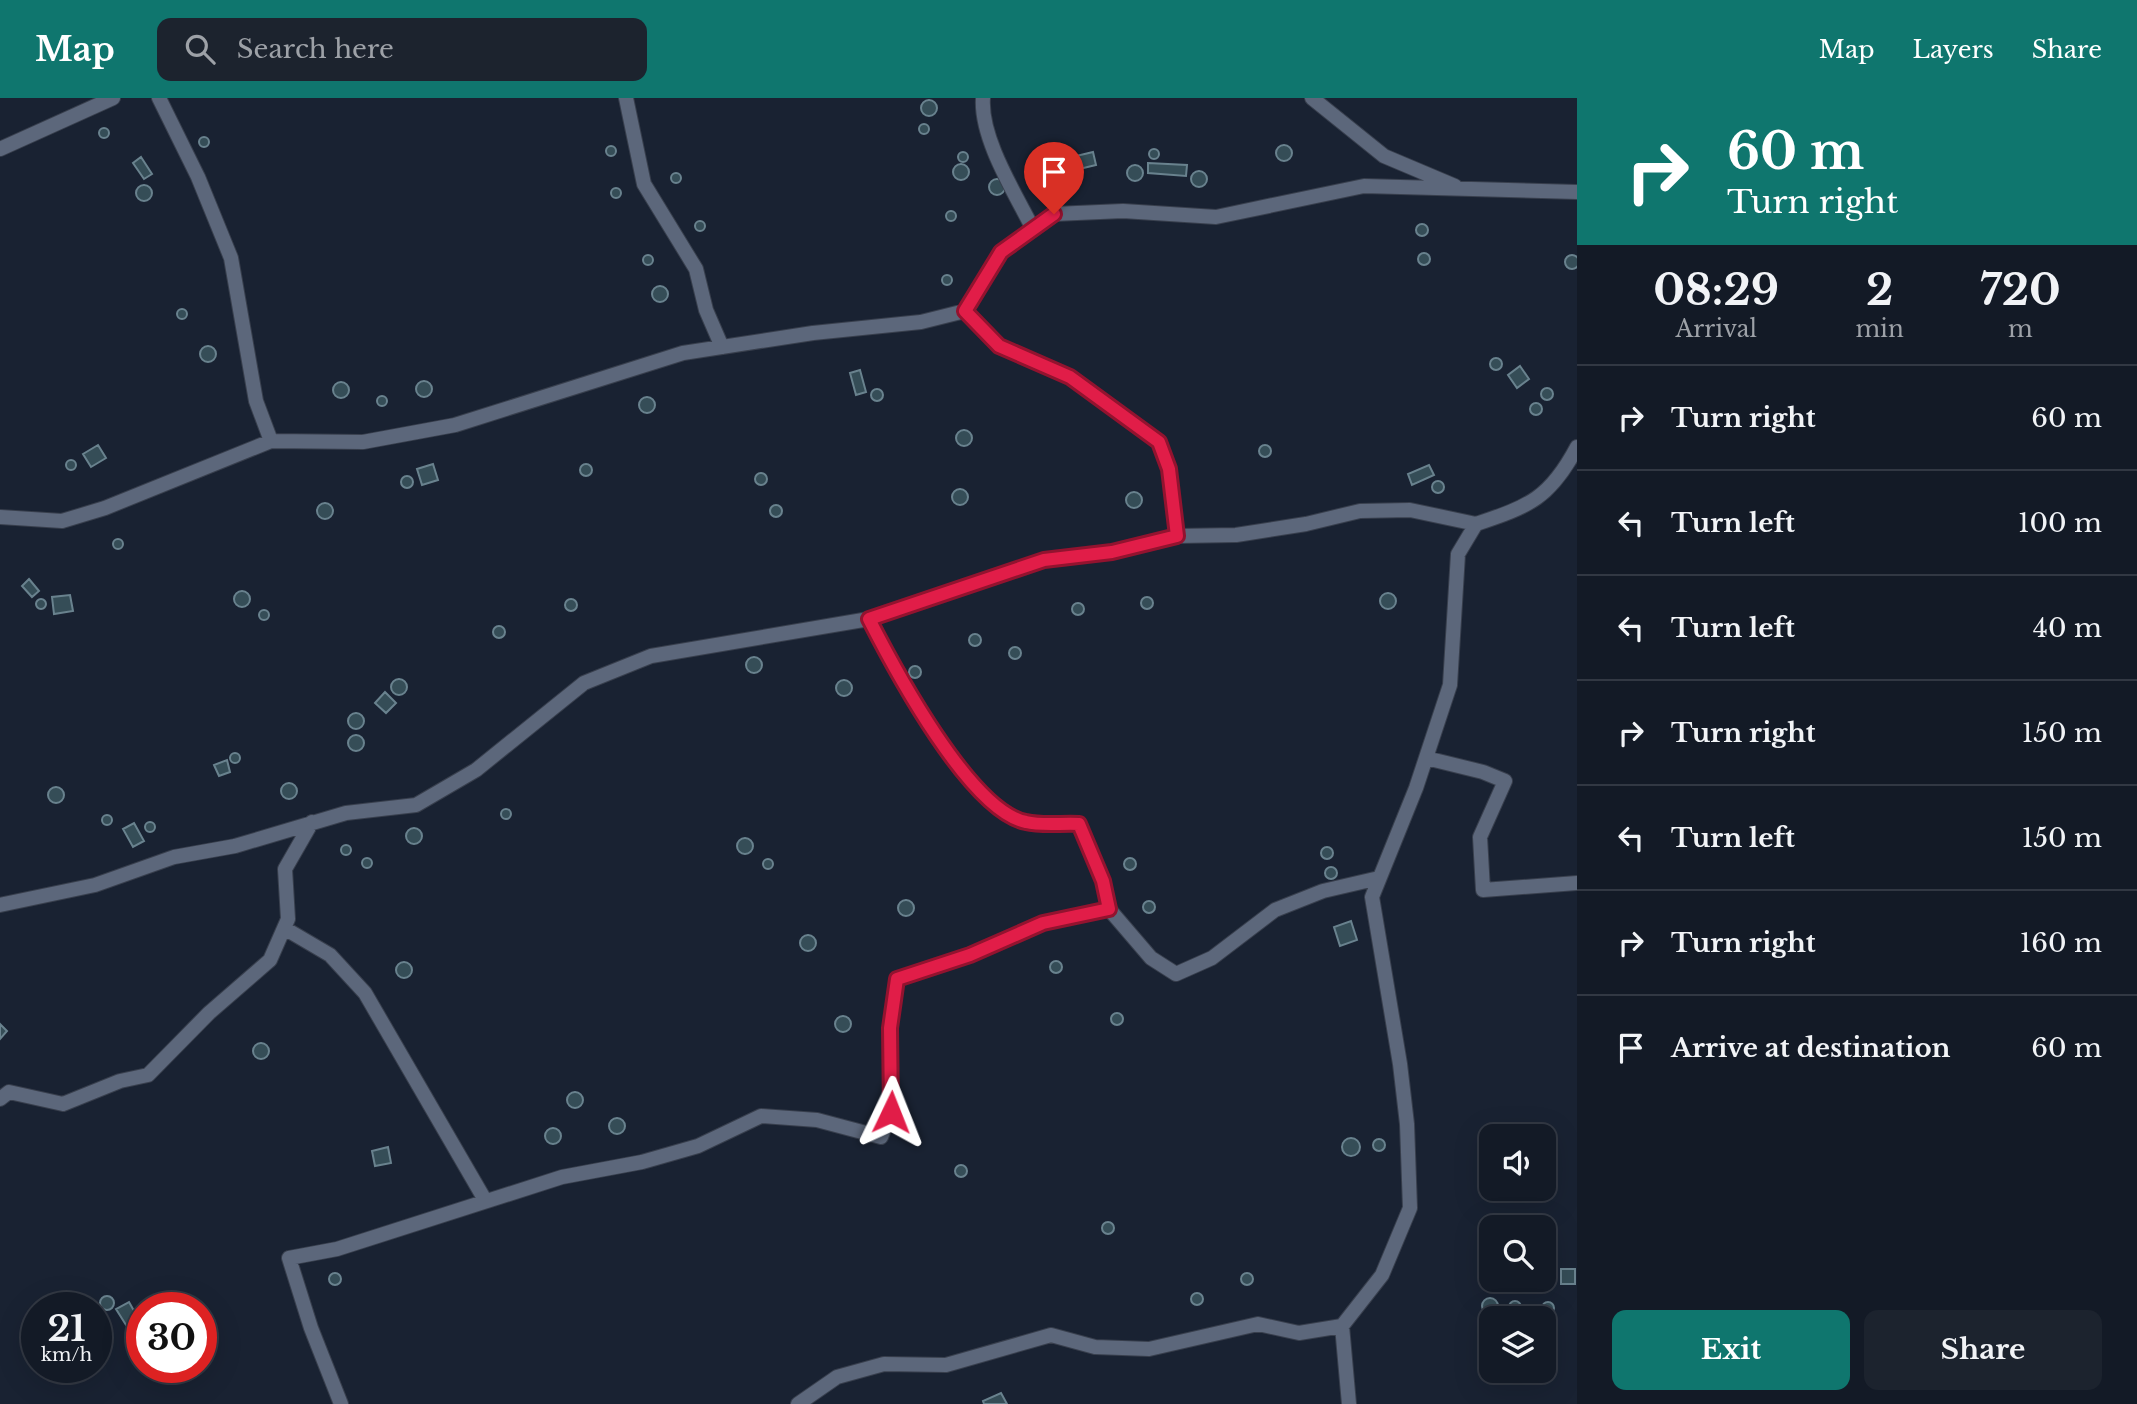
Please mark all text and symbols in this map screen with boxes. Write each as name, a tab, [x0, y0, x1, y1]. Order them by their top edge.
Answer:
search box	[157, 18, 647, 81]
text: Map	[35, 29, 115, 70]
icon: search	[181, 30, 219, 68]
text: Search here	[237, 33, 394, 65]
text: Map	[1819, 35, 1875, 64]
text: Layers	[1913, 35, 1994, 64]
text: Share	[2032, 35, 2102, 64]
text: 60 m	[1727, 121, 1864, 182]
icon: right	[1612, 126, 1703, 217]
pin	[1024, 142, 1084, 214]
icon: arrive	[1035, 153, 1073, 191]
text: Turn right	[1727, 182, 1898, 222]
text: 08:29	[1653, 264, 1779, 316]
text: 2	[1866, 264, 1893, 316]
text: 720	[1980, 264, 2061, 316]
text: Arrival	[1675, 315, 1757, 343]
text: min	[1855, 315, 1904, 343]
text: m	[2008, 315, 2033, 343]
icon: right	[1612, 399, 1650, 437]
text: Turn right	[1671, 402, 1816, 434]
text: 60 m	[2031, 402, 2102, 434]
icon: left	[1612, 504, 1650, 542]
text: Turn left	[1671, 507, 1795, 539]
text: 100 m	[2018, 507, 2102, 539]
icon: left	[1612, 609, 1650, 647]
text: Turn left	[1671, 612, 1795, 644]
text: 40 m	[2033, 612, 2102, 644]
icon: right	[1612, 714, 1650, 752]
text: Turn right	[1671, 717, 1816, 749]
text: 150 m	[2022, 717, 2102, 749]
icon: left	[1612, 819, 1650, 857]
text: Turn left	[1671, 822, 1795, 854]
text: 150 m	[2022, 822, 2102, 854]
icon: right	[1612, 924, 1650, 962]
text: Turn right	[1671, 927, 1816, 959]
text: 160 m	[2020, 927, 2102, 959]
icon: arrive	[1612, 1029, 1650, 1067]
text: Arrive at destination	[1671, 1032, 1951, 1064]
text: 60 m	[2031, 1032, 2102, 1064]
position arrow	[854, 1075, 928, 1149]
map controls	[1479, 1124, 1556, 1383]
button: sound	[1479, 1124, 1556, 1201]
button: search	[1479, 1215, 1556, 1292]
speed limit sign: 30	[126, 1292, 217, 1383]
button: layers	[1479, 1306, 1556, 1383]
text: 21	[47, 1307, 86, 1350]
button: Exit	[1612, 1310, 1850, 1390]
button: Share	[1864, 1310, 2102, 1390]
text: km/h	[41, 1344, 92, 1366]

